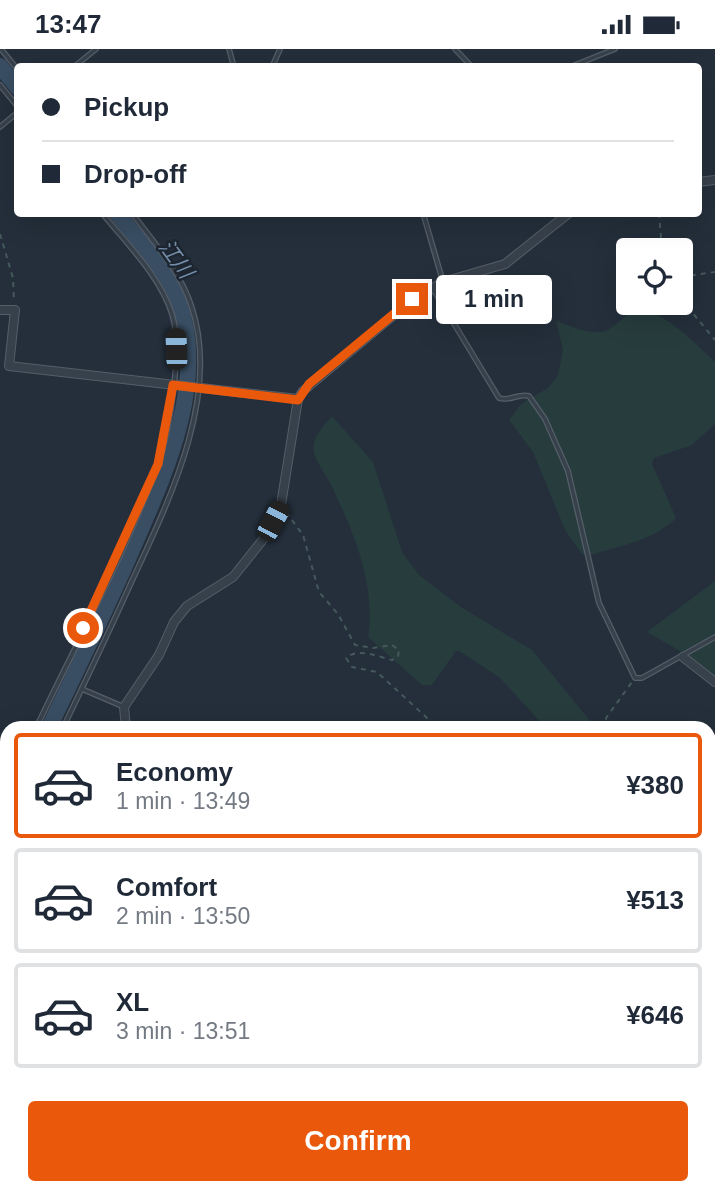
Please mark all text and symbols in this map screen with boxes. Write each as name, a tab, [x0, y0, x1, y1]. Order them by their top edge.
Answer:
text: 13:47	[35, 9, 102, 39]
text: Pickup	[84, 92, 169, 122]
text: Drop-off	[84, 159, 187, 189]
water label: 江川	[155, 235, 199, 284]
map controls	[616, 238, 693, 315]
button: locate	[616, 238, 693, 315]
callout: 1 min	[436, 275, 552, 323]
route end	[396, 283, 428, 315]
text: 1 min	[464, 286, 524, 312]
car	[165, 328, 188, 370]
car	[254, 498, 293, 544]
route start	[67, 612, 99, 644]
icon: car	[32, 754, 95, 817]
text: Economy	[116, 757, 233, 787]
text: ¥380	[626, 770, 684, 800]
text: 1 min · 13:49	[116, 788, 250, 814]
icon: car	[32, 869, 95, 932]
text: Comfort	[116, 872, 217, 902]
text: ¥513	[626, 885, 684, 915]
text: 2 min · 13:50	[116, 903, 250, 929]
icon: car	[32, 984, 95, 1047]
text: XL	[116, 987, 149, 1017]
text: ¥646	[626, 1000, 684, 1030]
text: 3 min · 13:51	[116, 1018, 250, 1044]
button: Confirm	[28, 1101, 688, 1181]

